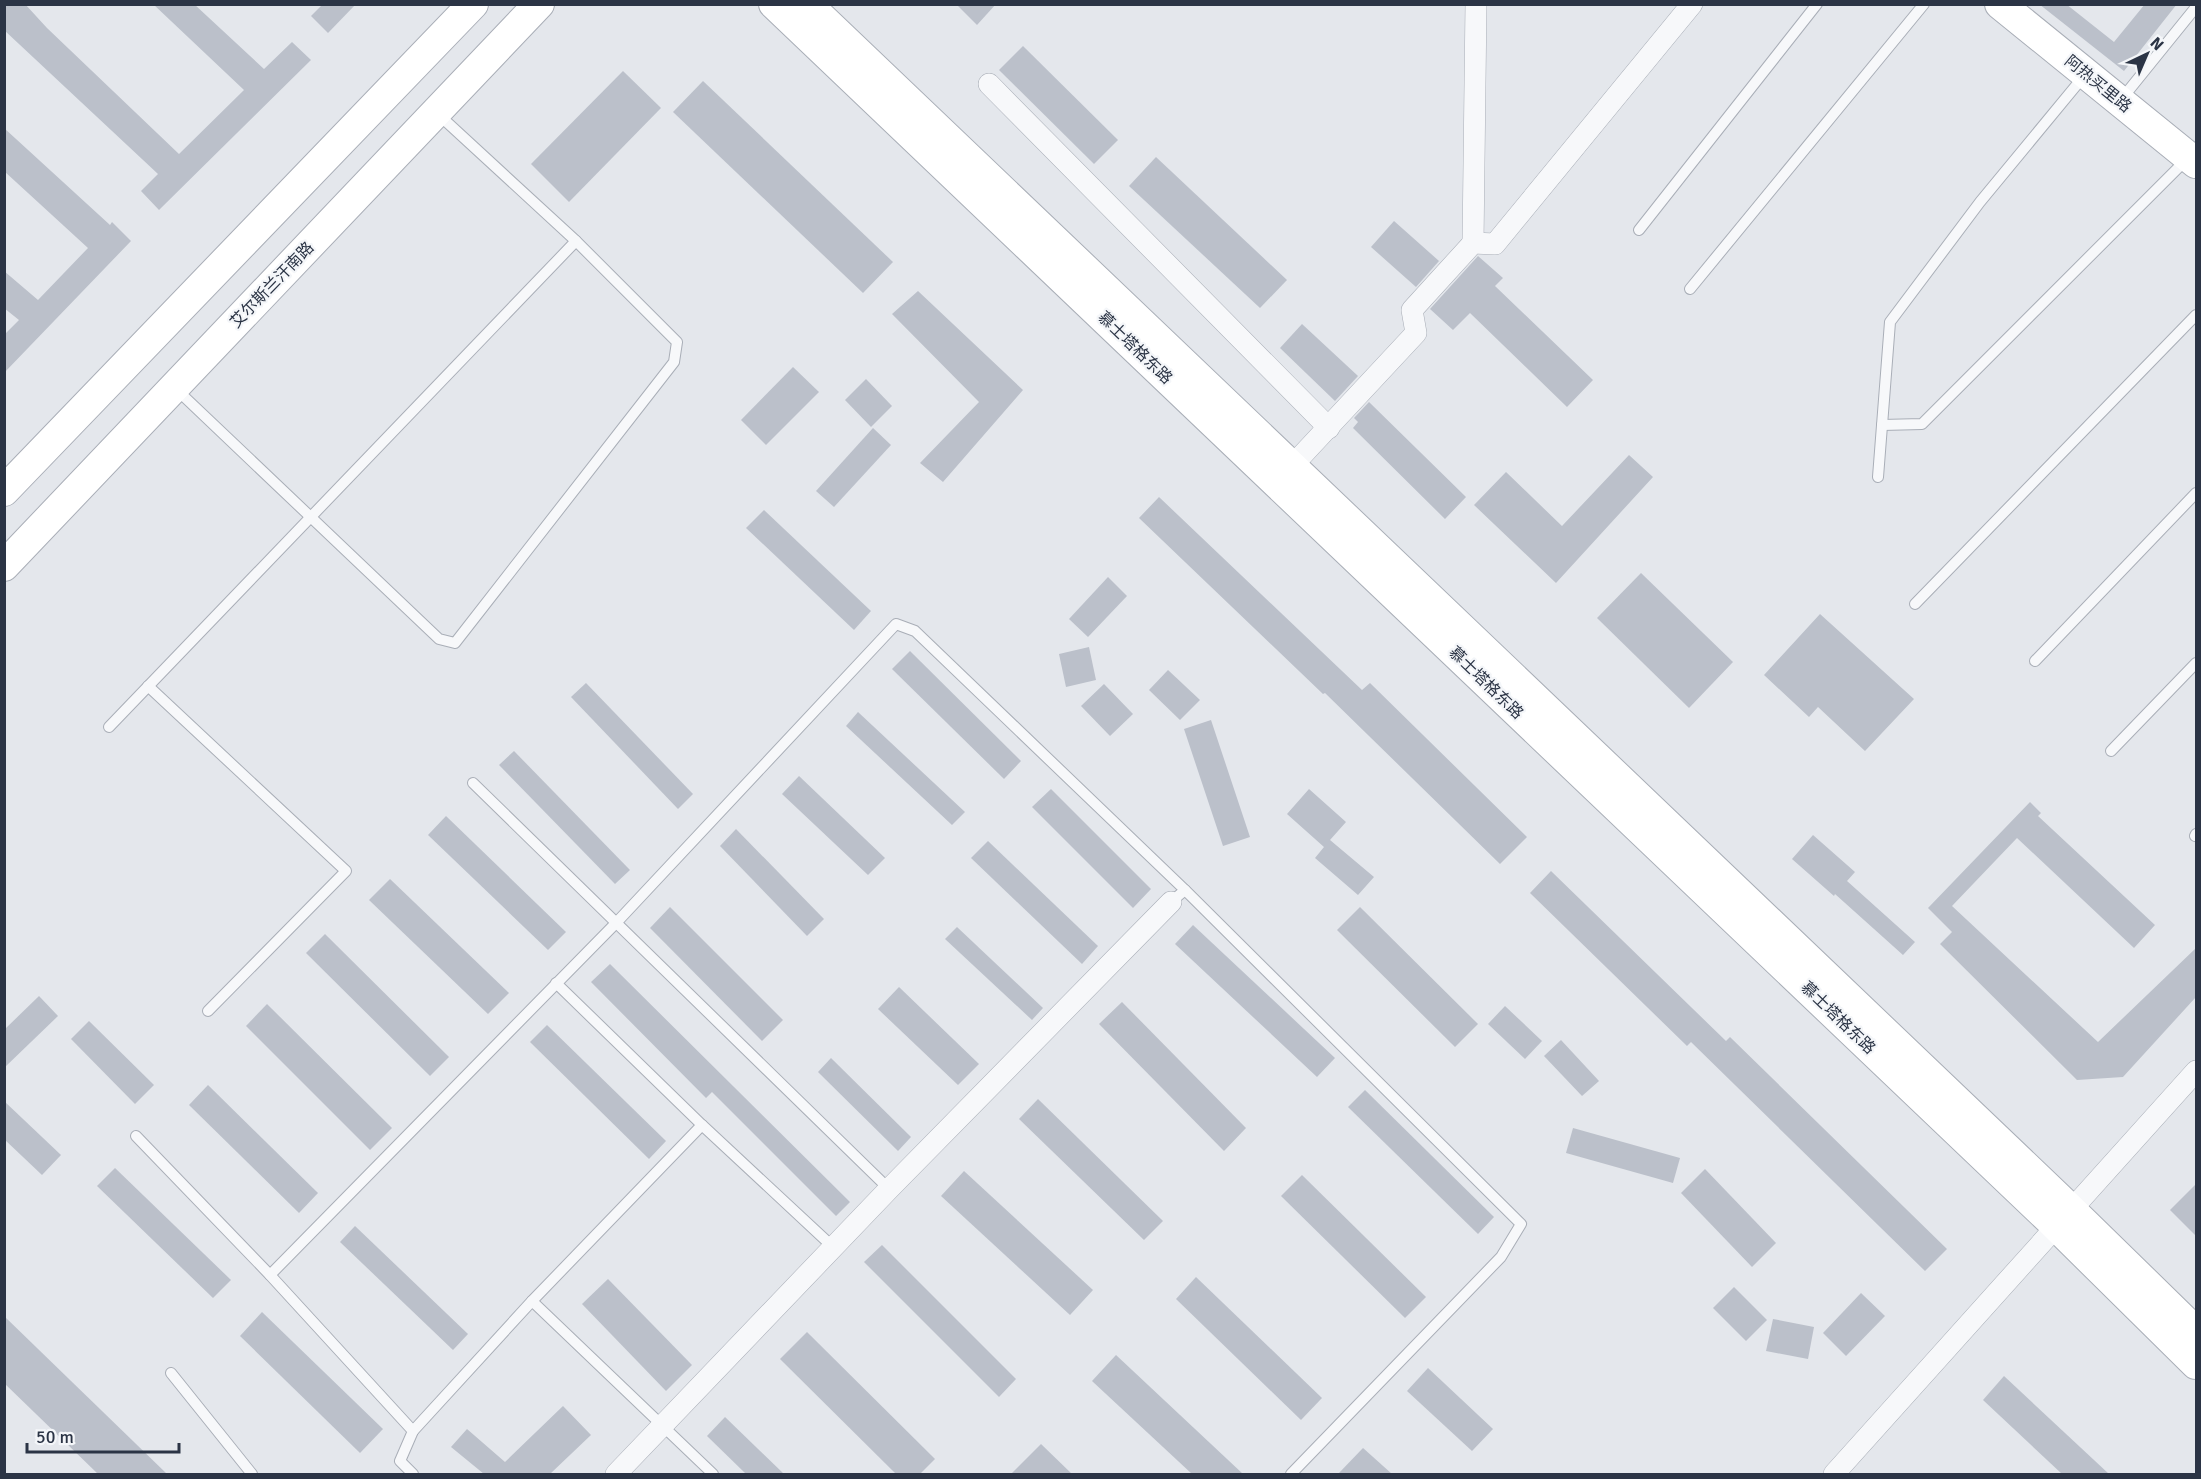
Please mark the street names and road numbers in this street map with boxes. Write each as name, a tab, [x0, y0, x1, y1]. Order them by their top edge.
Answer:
street label: 阿热买里路	[2061, 51, 2135, 117]
street label: 艾尔斯兰汗南路	[226, 238, 318, 332]
street label: 慕士塔格东路	[1094, 307, 1176, 389]
street label: 慕士塔格东路	[1445, 642, 1527, 724]
street label: 慕士塔格东路	[1797, 977, 1879, 1059]

